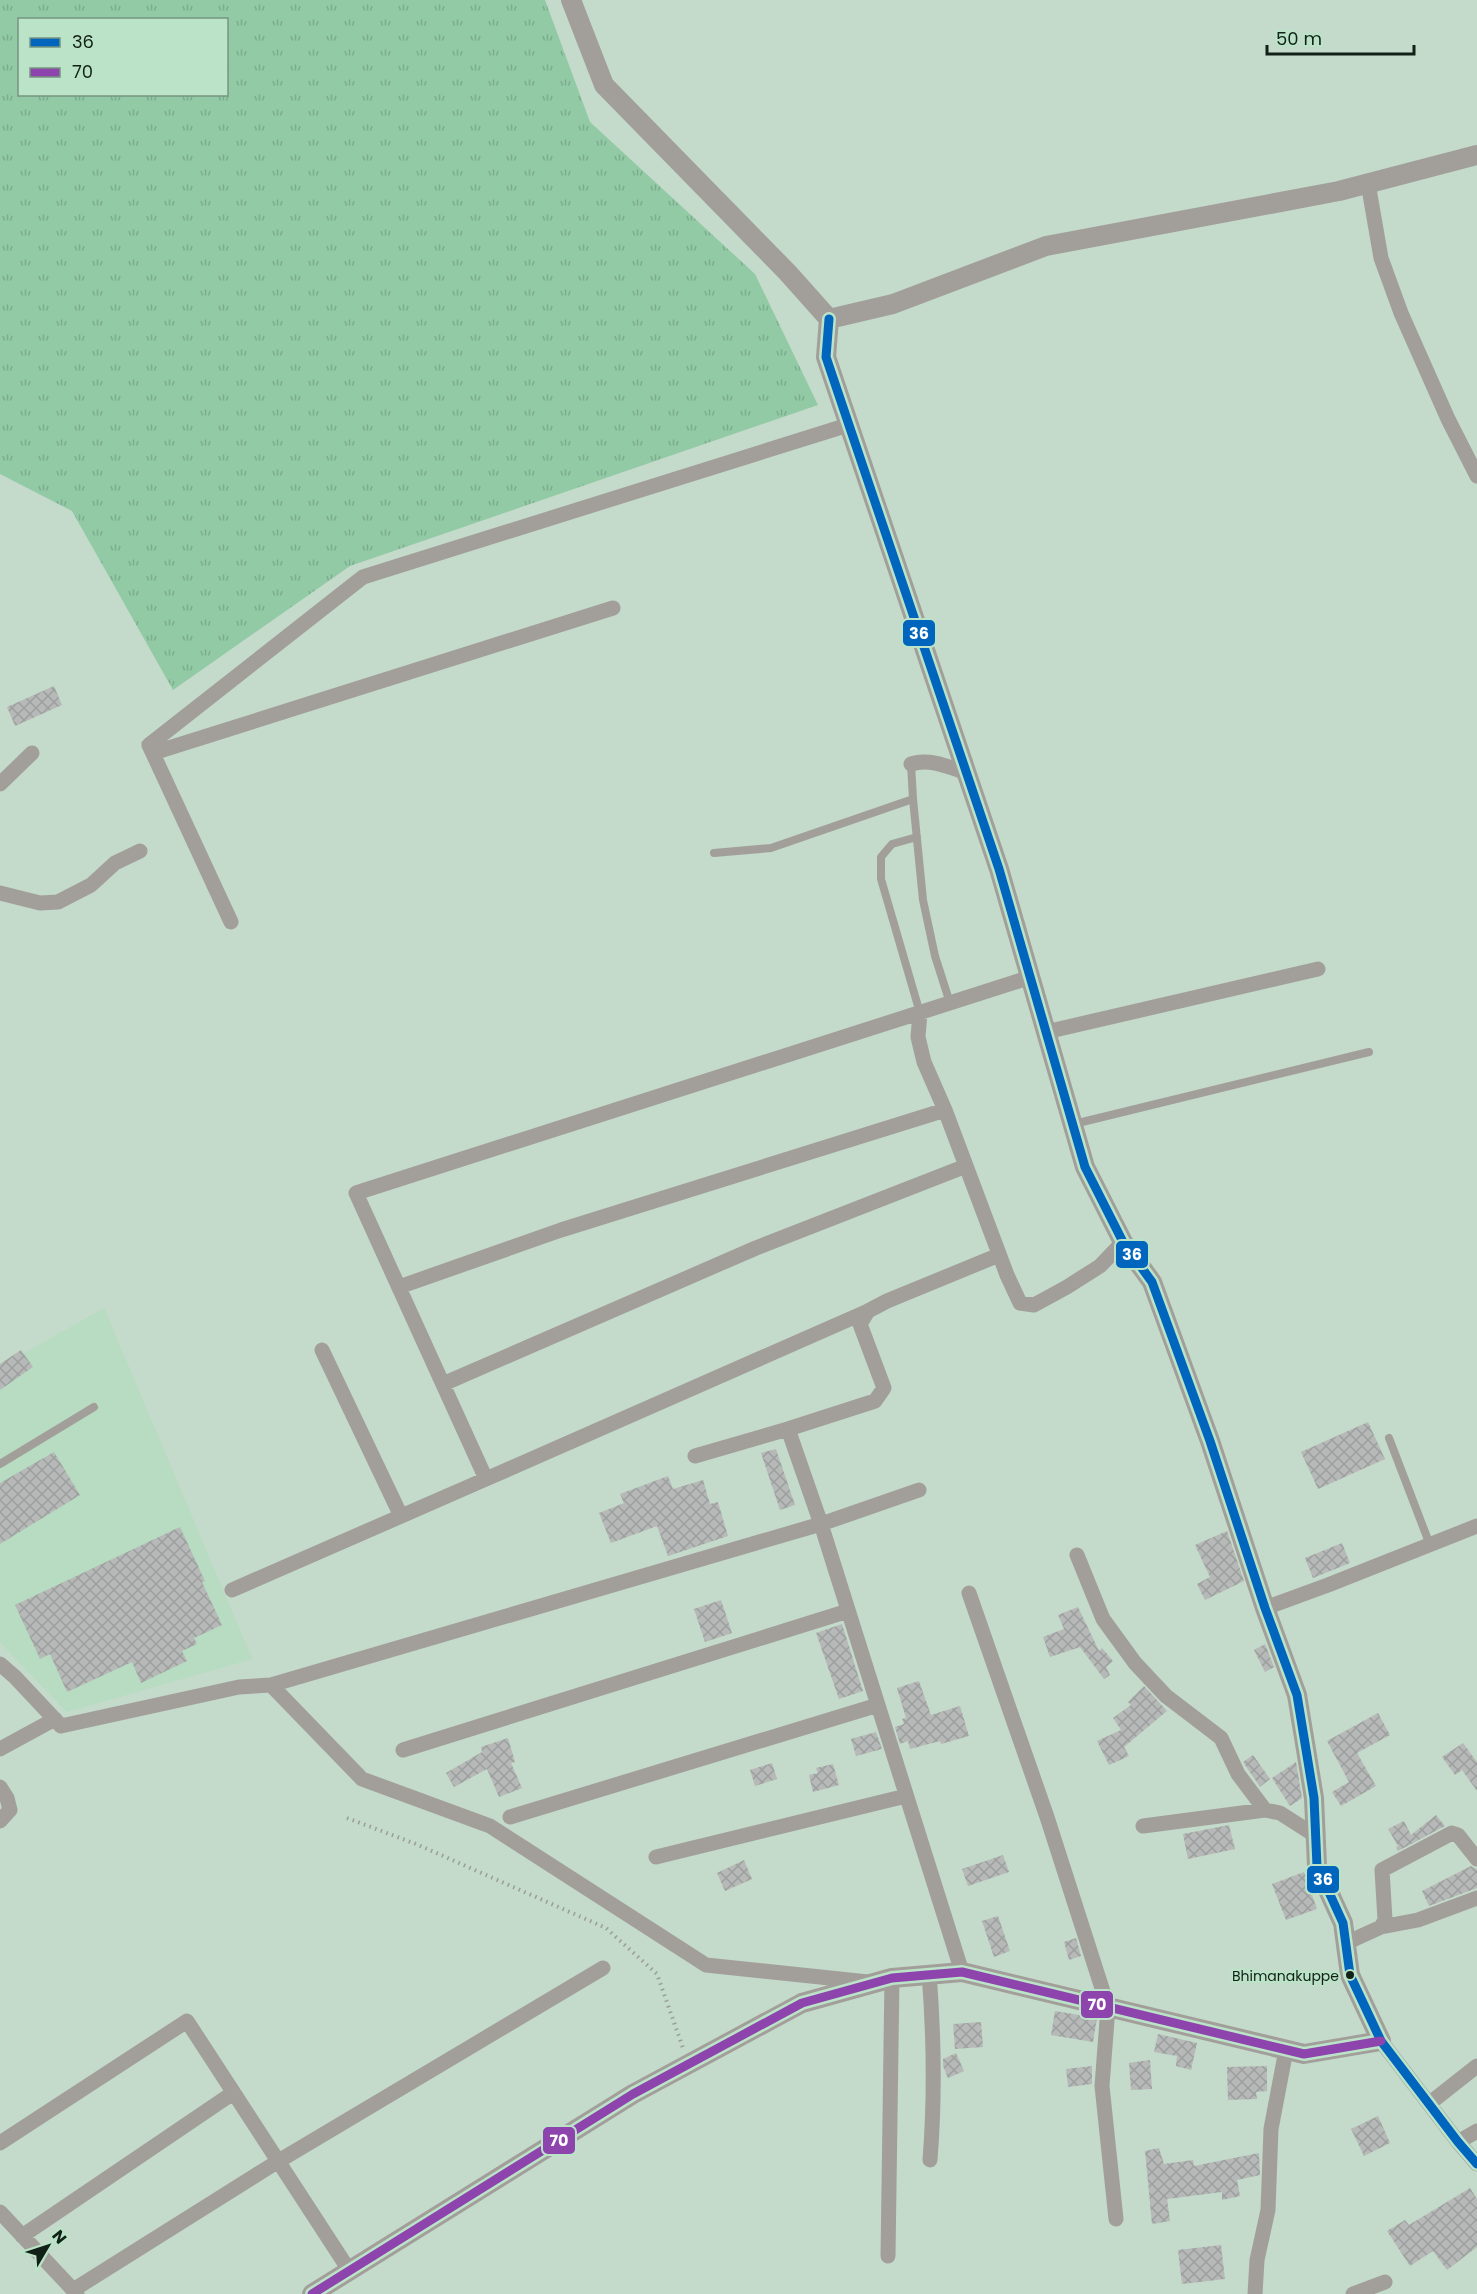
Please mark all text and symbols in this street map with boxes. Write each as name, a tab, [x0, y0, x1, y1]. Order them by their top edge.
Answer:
legend	[18, 18, 228, 96]
scale bar	[1267, 18, 1414, 56]
text: 50 m	[1276, 26, 1322, 51]
text: 36	[72, 29, 94, 54]
text: 70	[72, 59, 93, 84]
line badge: 36	[902, 619, 936, 647]
text: 36	[909, 622, 929, 645]
line badge: 36	[1115, 1240, 1149, 1269]
text: 36	[1122, 1243, 1142, 1266]
line badge: 36	[1306, 1865, 1340, 1894]
text: 36	[1313, 1868, 1333, 1891]
place label: Bhimanakuppe	[1232, 1966, 1339, 1986]
marker: Bhimanakuppe	[1344, 1969, 1356, 1981]
line badge: 70	[1080, 1990, 1114, 2019]
text: 70	[1088, 1993, 1107, 2016]
line badge: 70	[542, 2126, 576, 2155]
text: 70	[550, 2129, 569, 2152]
north arrow	[18, 2216, 78, 2276]
text: N	[47, 2225, 72, 2249]

